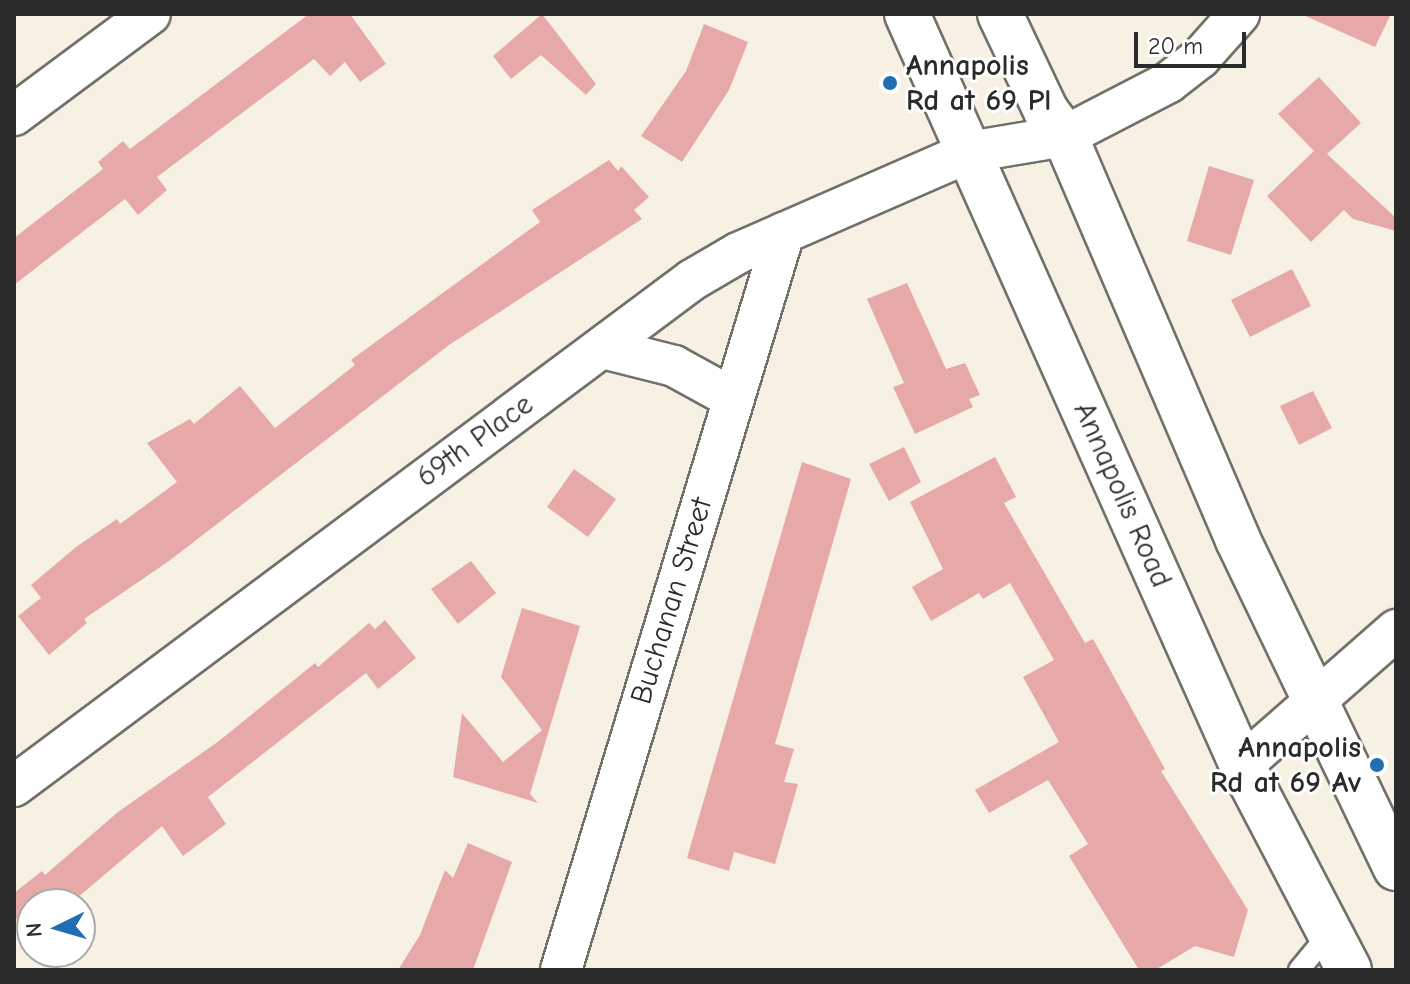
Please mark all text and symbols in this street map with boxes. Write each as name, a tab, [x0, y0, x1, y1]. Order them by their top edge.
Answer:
scale bar	[1138, 16, 1250, 66]
text: 20 m	[1148, 32, 1203, 60]
place label: Annapolis Rd at 69 Pl	[906, 48, 1051, 118]
marker: Annapolis Rd at 69 Pl	[881, 74, 899, 92]
street label: 69th Place	[410, 387, 540, 495]
street label: Annapolis Road	[1065, 397, 1179, 593]
street label: Buchanan Street	[624, 494, 720, 708]
place label: Annapolis Rd at 69 Av	[1210, 730, 1361, 800]
marker: Annapolis Rd at 69 Av	[1368, 756, 1386, 774]
north arrow	[16, 888, 96, 968]
text: N	[21, 922, 48, 938]

